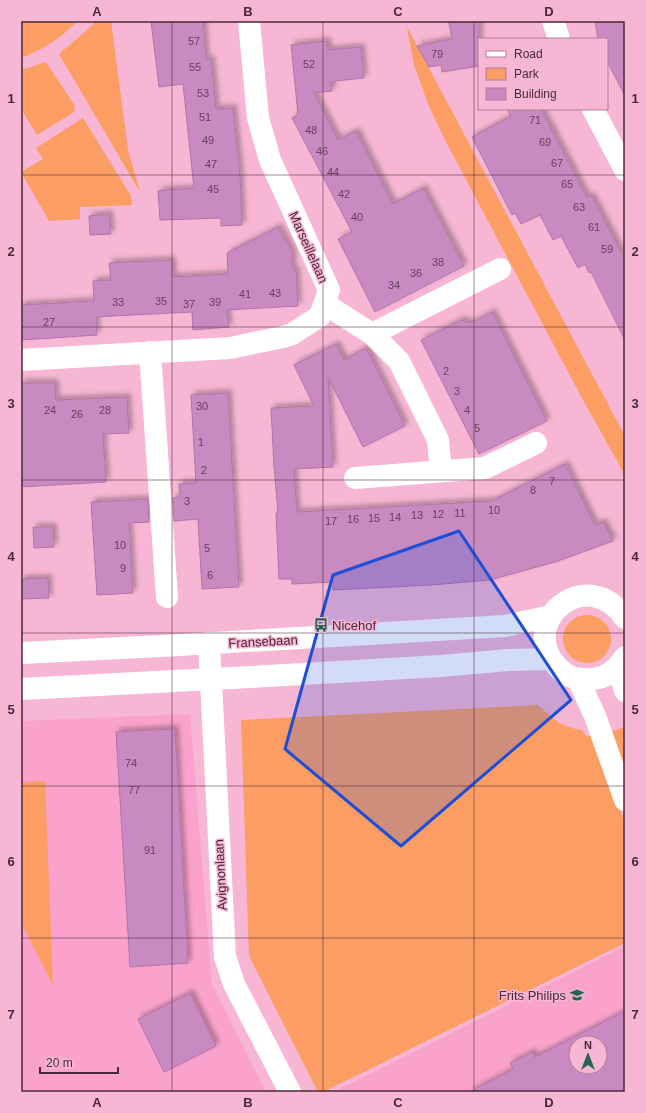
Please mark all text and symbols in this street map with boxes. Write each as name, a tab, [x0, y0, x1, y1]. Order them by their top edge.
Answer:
text: A	[92, 4, 102, 19]
text: B	[243, 4, 253, 19]
text: C	[393, 4, 403, 19]
text: D	[544, 4, 554, 19]
house number: 57	[188, 35, 200, 47]
legend	[478, 38, 608, 110]
text: Road	[514, 47, 543, 61]
house number: 79	[431, 48, 443, 60]
house number: 52	[303, 58, 315, 70]
house number: 55	[189, 61, 201, 73]
text: Park	[514, 67, 540, 81]
house number: 53	[197, 87, 209, 99]
text: Building	[514, 87, 557, 101]
text: 1	[7, 91, 15, 106]
text: 1	[631, 91, 639, 106]
house number: 51	[199, 111, 211, 123]
house number: 71	[529, 114, 541, 126]
house number: 48	[305, 124, 317, 136]
house number: 49	[202, 134, 214, 146]
house number: 69	[539, 136, 551, 148]
house number: 46	[316, 145, 328, 157]
house number: 67	[551, 157, 563, 169]
house number: 47	[205, 158, 217, 170]
house number: 44	[327, 166, 339, 178]
house number: 65	[561, 178, 573, 190]
house number: 45	[207, 183, 219, 195]
house number: 42	[338, 188, 350, 200]
house number: 63	[573, 201, 585, 213]
street label: Marseillelaan	[286, 209, 331, 285]
house number: 40	[351, 211, 363, 223]
house number: 61	[588, 221, 600, 233]
house number: 59	[601, 243, 613, 255]
text: 2	[7, 244, 15, 259]
text: 2	[631, 244, 639, 259]
house number: 38	[432, 256, 444, 268]
house number: 36	[410, 267, 422, 279]
house number: 34	[388, 279, 400, 291]
house number: 43	[269, 287, 281, 299]
house number: 41	[239, 288, 251, 300]
house number: 35	[155, 295, 167, 307]
house number: 33	[112, 296, 124, 308]
house number: 39	[209, 296, 221, 308]
house number: 37	[183, 298, 195, 310]
house number: 27	[43, 316, 55, 328]
house number: 2	[443, 365, 449, 377]
house number: 3	[454, 385, 460, 397]
text: 3	[7, 396, 15, 411]
text: 3	[631, 396, 639, 411]
house number: 30	[196, 400, 208, 412]
house number: 24	[44, 404, 56, 416]
house number: 28	[99, 404, 111, 416]
house number: 4	[464, 404, 470, 416]
house number: 26	[71, 408, 83, 420]
house number: 5	[474, 422, 480, 434]
house number: 1	[198, 436, 204, 448]
house number: 2	[201, 464, 207, 476]
house number: 7	[549, 475, 555, 487]
house number: 8	[530, 484, 536, 496]
house number: 3	[184, 495, 190, 507]
house number: 10	[488, 504, 500, 516]
house number: 11	[454, 507, 466, 519]
house number: 12	[432, 508, 444, 520]
house number: 13	[411, 509, 423, 521]
house number: 14	[389, 511, 401, 523]
house number: 15	[368, 512, 380, 524]
house number: 16	[347, 513, 359, 525]
house number: 17	[325, 515, 337, 527]
house number: 10	[114, 539, 126, 551]
house number: 5	[204, 542, 210, 554]
text: 4	[7, 549, 15, 564]
text: 4	[631, 549, 639, 564]
house number: 9	[120, 562, 126, 574]
house number: 6	[207, 569, 213, 581]
bus stop icon: Nicehof	[313, 617, 329, 633]
place label: Nicehof	[332, 618, 376, 633]
street label: Fransebaan	[228, 632, 298, 651]
text: 5	[7, 702, 15, 717]
text: 5	[631, 702, 639, 717]
house number: 74	[125, 757, 137, 769]
house number: 77	[128, 784, 140, 796]
street label: Avignonlaan	[211, 839, 230, 911]
house number: 91	[144, 844, 156, 856]
text: 6	[7, 854, 15, 869]
text: 6	[631, 854, 639, 869]
school or university icon: Frits Philips	[569, 987, 585, 1003]
place label: Frits Philips	[499, 988, 566, 1003]
text: 7	[7, 1007, 15, 1022]
text: 7	[631, 1007, 639, 1022]
north arrow	[568, 1035, 608, 1075]
text: N	[584, 1039, 592, 1051]
scale bar	[40, 1049, 118, 1075]
text: 20 m	[46, 1056, 73, 1070]
text: A	[92, 1095, 102, 1110]
text: B	[243, 1095, 253, 1110]
text: C	[393, 1095, 403, 1110]
text: D	[544, 1095, 554, 1110]

